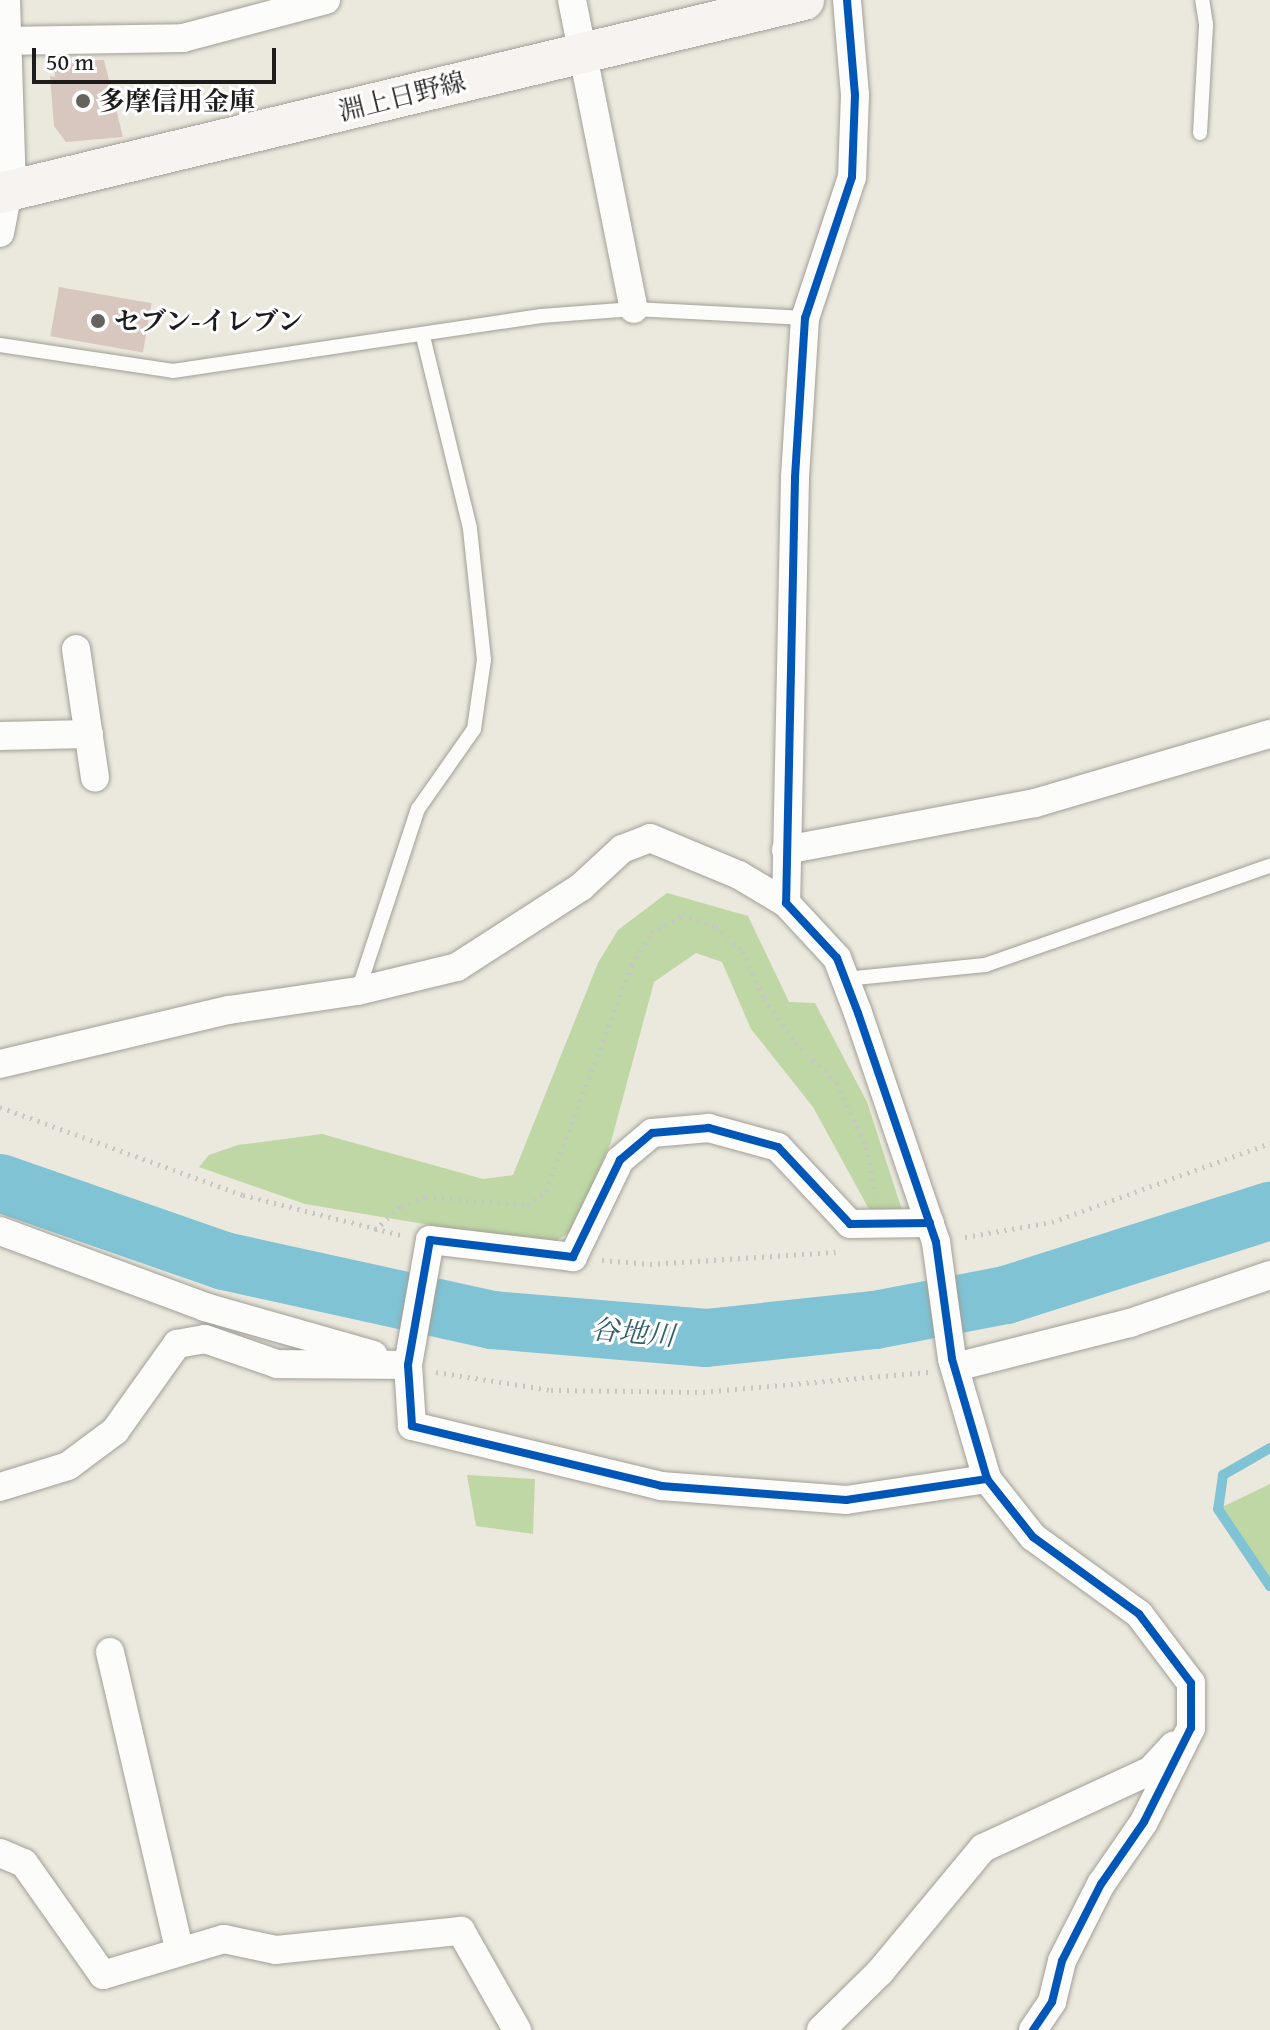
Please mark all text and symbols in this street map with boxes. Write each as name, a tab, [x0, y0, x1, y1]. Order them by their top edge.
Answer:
scale bar	[36, 32, 280, 82]
text: 50 m	[46, 44, 94, 79]
street label: 淵上日野線	[335, 65, 469, 127]
place label: 多摩信用金庫	[99, 85, 255, 117]
marker: 多摩信用金庫	[74, 92, 92, 110]
place label: セブン-イレブン	[114, 305, 305, 337]
marker: セブン-イレブン	[89, 312, 107, 330]
water label: 谷地川	[590, 1312, 676, 1352]

